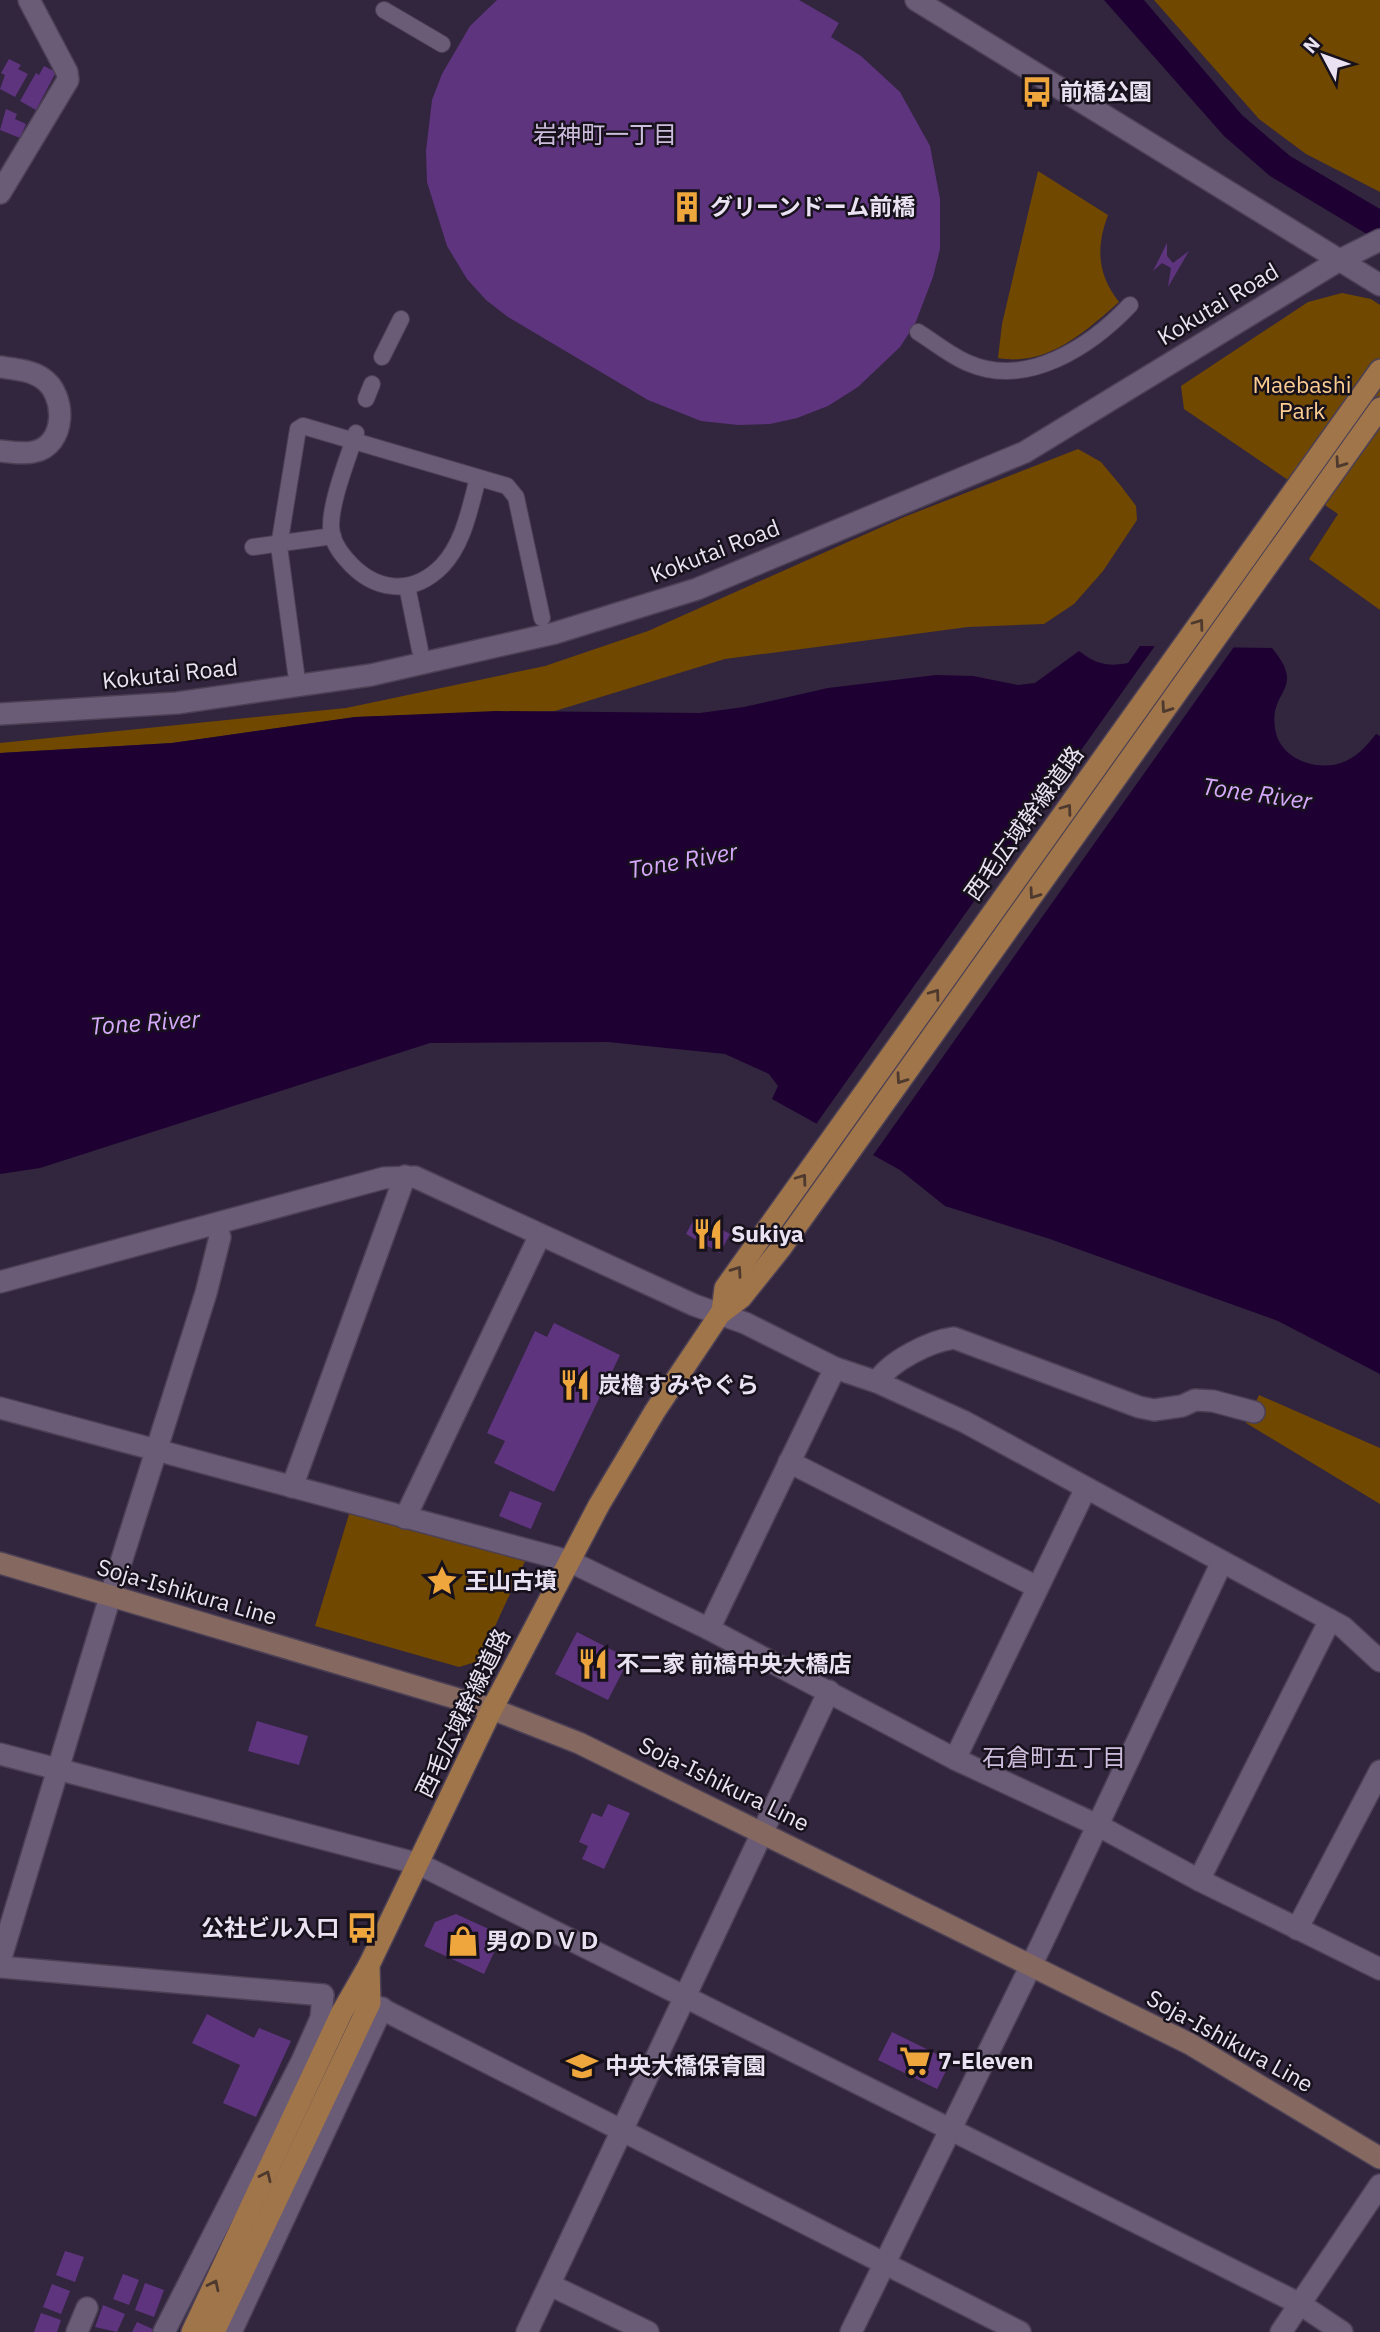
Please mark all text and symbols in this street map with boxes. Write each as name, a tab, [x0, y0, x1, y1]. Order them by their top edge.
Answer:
north arrow	[1289, 21, 1359, 91]
text: N	[1298, 32, 1325, 58]
bus stop icon: 前橋公園	[1020, 75, 1054, 109]
place label: 前橋公園	[1060, 76, 1152, 106]
district label: 岩神町一丁目	[533, 118, 677, 150]
building icon: グリーンドーム前橋	[670, 190, 704, 224]
place label: グリーンドーム前橋	[710, 191, 915, 221]
street label: Kokutai Road	[1151, 255, 1284, 351]
park label: Maebashi Park	[1252, 369, 1352, 425]
one-way arrow	[1336, 455, 1348, 468]
street label: Kokutai Road	[646, 512, 784, 588]
one-way arrow	[1191, 619, 1203, 632]
street label: Kokutai Road	[101, 651, 239, 695]
one-way arrow	[1162, 700, 1174, 713]
street label: 西毛広域幹線道路	[957, 739, 1089, 906]
water label: Tone River	[1200, 769, 1315, 817]
one-way arrow	[1059, 804, 1071, 817]
water label: Tone River	[626, 834, 741, 885]
one-way arrow	[1029, 886, 1042, 899]
one-way arrow	[927, 989, 939, 1002]
water label: Tone River	[89, 1002, 202, 1042]
one-way arrow	[897, 1071, 910, 1084]
one-way arrow	[794, 1174, 807, 1187]
restaurant icon: Sukiya	[691, 1217, 725, 1251]
place label: Sukiya	[731, 1218, 804, 1248]
one-way arrow	[729, 1266, 741, 1279]
restaurant icon: 炭櫓すみやぐら	[558, 1368, 592, 1402]
place label: 炭櫓すみやぐら	[598, 1369, 759, 1399]
street label: Soja-Ishikura Line	[94, 1551, 281, 1631]
place icon: 王山古墳	[425, 1564, 459, 1598]
place label: 王山古墳	[465, 1565, 557, 1595]
street label: 西毛広域幹線道路	[408, 1623, 516, 1802]
restaurant icon: 不二家 前橋中央大橋店	[576, 1647, 610, 1681]
place label: 不二家 前橋中央大橋店	[616, 1648, 851, 1678]
street label: Soja-Ishikura Line	[634, 1729, 815, 1837]
district label: 石倉町五丁目	[982, 1741, 1126, 1773]
bus stop icon: 公社ビル入口	[345, 1911, 379, 1945]
place label: 公社ビル入口	[201, 1912, 339, 1942]
shop icon: 男のＤＶＤ	[446, 1924, 480, 1958]
place label: 男のＤＶＤ	[486, 1925, 601, 1955]
street label: Soja-Ishikura Line	[1142, 1982, 1319, 2098]
supermarket icon: 7-Eleven	[898, 2044, 932, 2078]
place label: 7-Eleven	[938, 2045, 1034, 2075]
school or university icon: 中央大橋保育園	[565, 2049, 599, 2083]
place label: 中央大橋保育園	[605, 2050, 766, 2080]
one-way arrow	[258, 2171, 272, 2183]
one-way arrow	[206, 2280, 220, 2292]

